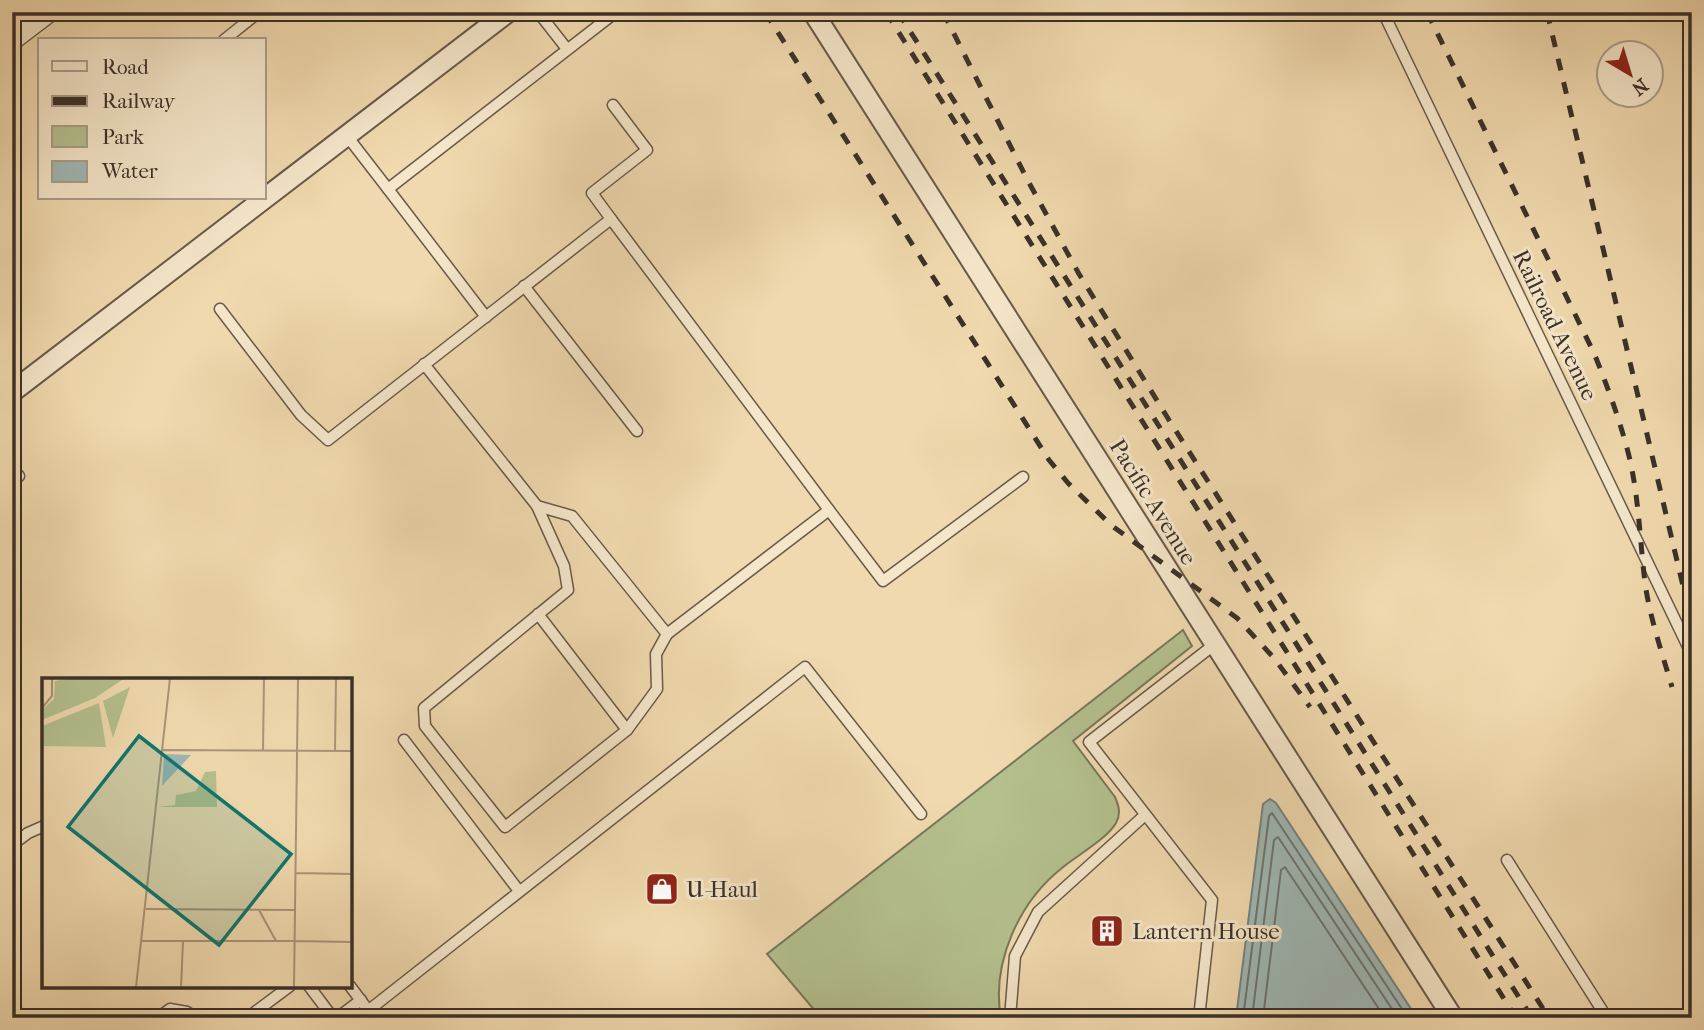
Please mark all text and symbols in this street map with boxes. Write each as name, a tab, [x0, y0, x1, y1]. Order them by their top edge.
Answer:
legend	[38, 38, 266, 200]
north arrow	[1596, 38, 1666, 108]
text: Road	[102, 55, 149, 79]
text: N	[1627, 74, 1652, 100]
text: Railway	[102, 89, 176, 113]
text: Park	[102, 125, 144, 149]
text: Water	[101, 159, 158, 183]
street label: Railroad Avenue	[1507, 245, 1603, 405]
street label: Pacific Avenue	[1104, 434, 1202, 570]
inset map	[42, 678, 352, 988]
shop icon: U-Haul	[643, 870, 681, 908]
place label: U-Haul	[686, 876, 759, 903]
building icon: Lantern House	[1088, 912, 1126, 950]
place label: Lantern House	[1132, 918, 1280, 945]

